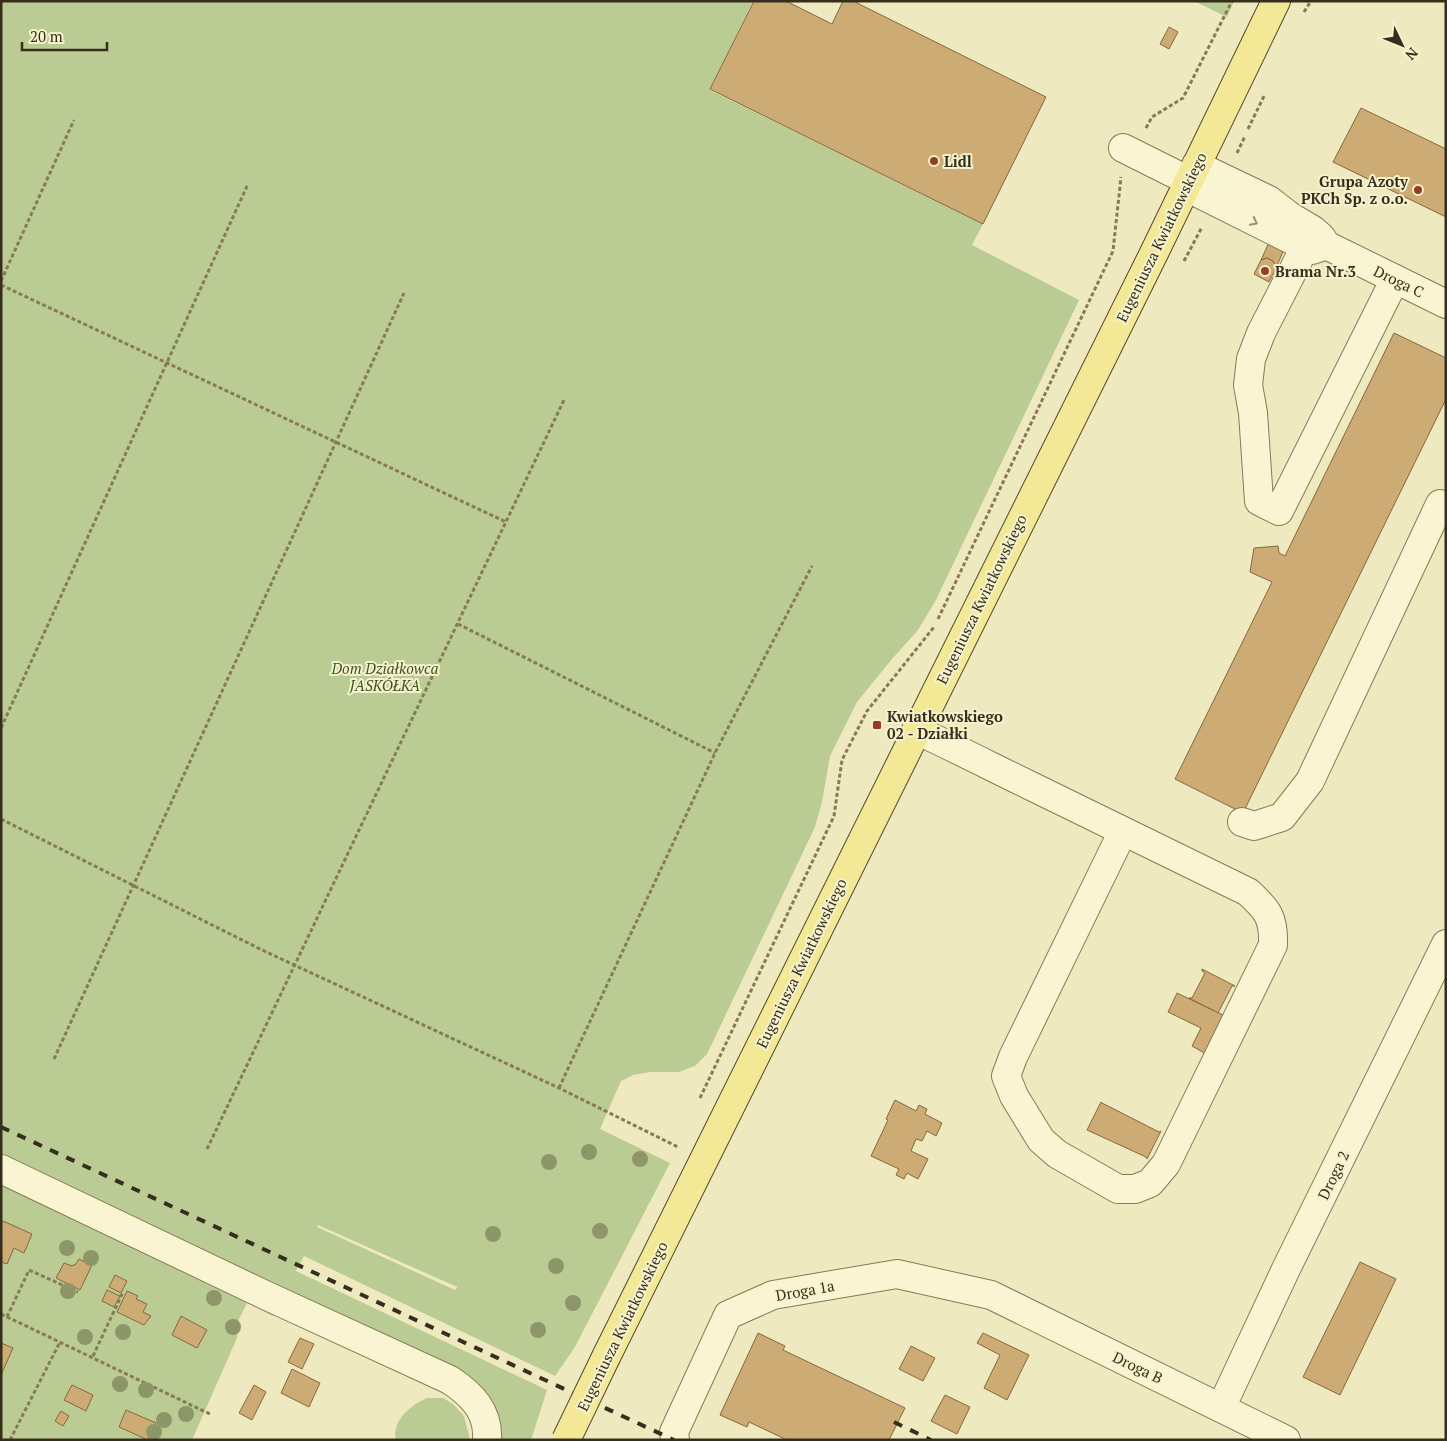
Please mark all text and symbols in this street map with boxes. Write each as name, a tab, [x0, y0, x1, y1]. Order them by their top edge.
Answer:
scale bar	[22, 20, 108, 52]
north arrow	[1377, 20, 1427, 70]
text: 20 m	[30, 26, 63, 46]
text: N	[1401, 44, 1422, 65]
street label: Eugeniusza Kwiatkowskiego	[1111, 149, 1211, 325]
place label: Lidl	[944, 151, 972, 171]
marker: Lidl	[928, 155, 940, 167]
place label: Grupa Azoty PKCh Sp. z o.o.	[1301, 171, 1409, 208]
marker: Grupa Azoty PKCh Sp. z o.o.	[1412, 184, 1424, 196]
one-way arrow	[1248, 216, 1257, 226]
street label: Droga C	[1371, 260, 1427, 302]
place label: Brama Nr.3	[1275, 261, 1356, 281]
marker: Brama Nr.3	[1259, 265, 1271, 277]
street label: Eugeniusza Kwiatkowskiego	[931, 511, 1031, 687]
park label: Dom Działkowca JASKÓŁKA	[331, 658, 438, 695]
place label: Kwiatkowskiego 02 - Działki	[887, 706, 1003, 743]
marker: Kwiatkowskiego 02 - Działki	[871, 719, 883, 731]
street label: Eugeniusza Kwiatkowskiego	[751, 875, 851, 1051]
street label: Droga 2	[1313, 1147, 1353, 1203]
street label: Eugeniusza Kwiatkowskiego	[572, 1238, 672, 1414]
street label: Droga 1a	[774, 1275, 836, 1305]
street label: Droga B	[1110, 1346, 1166, 1388]

